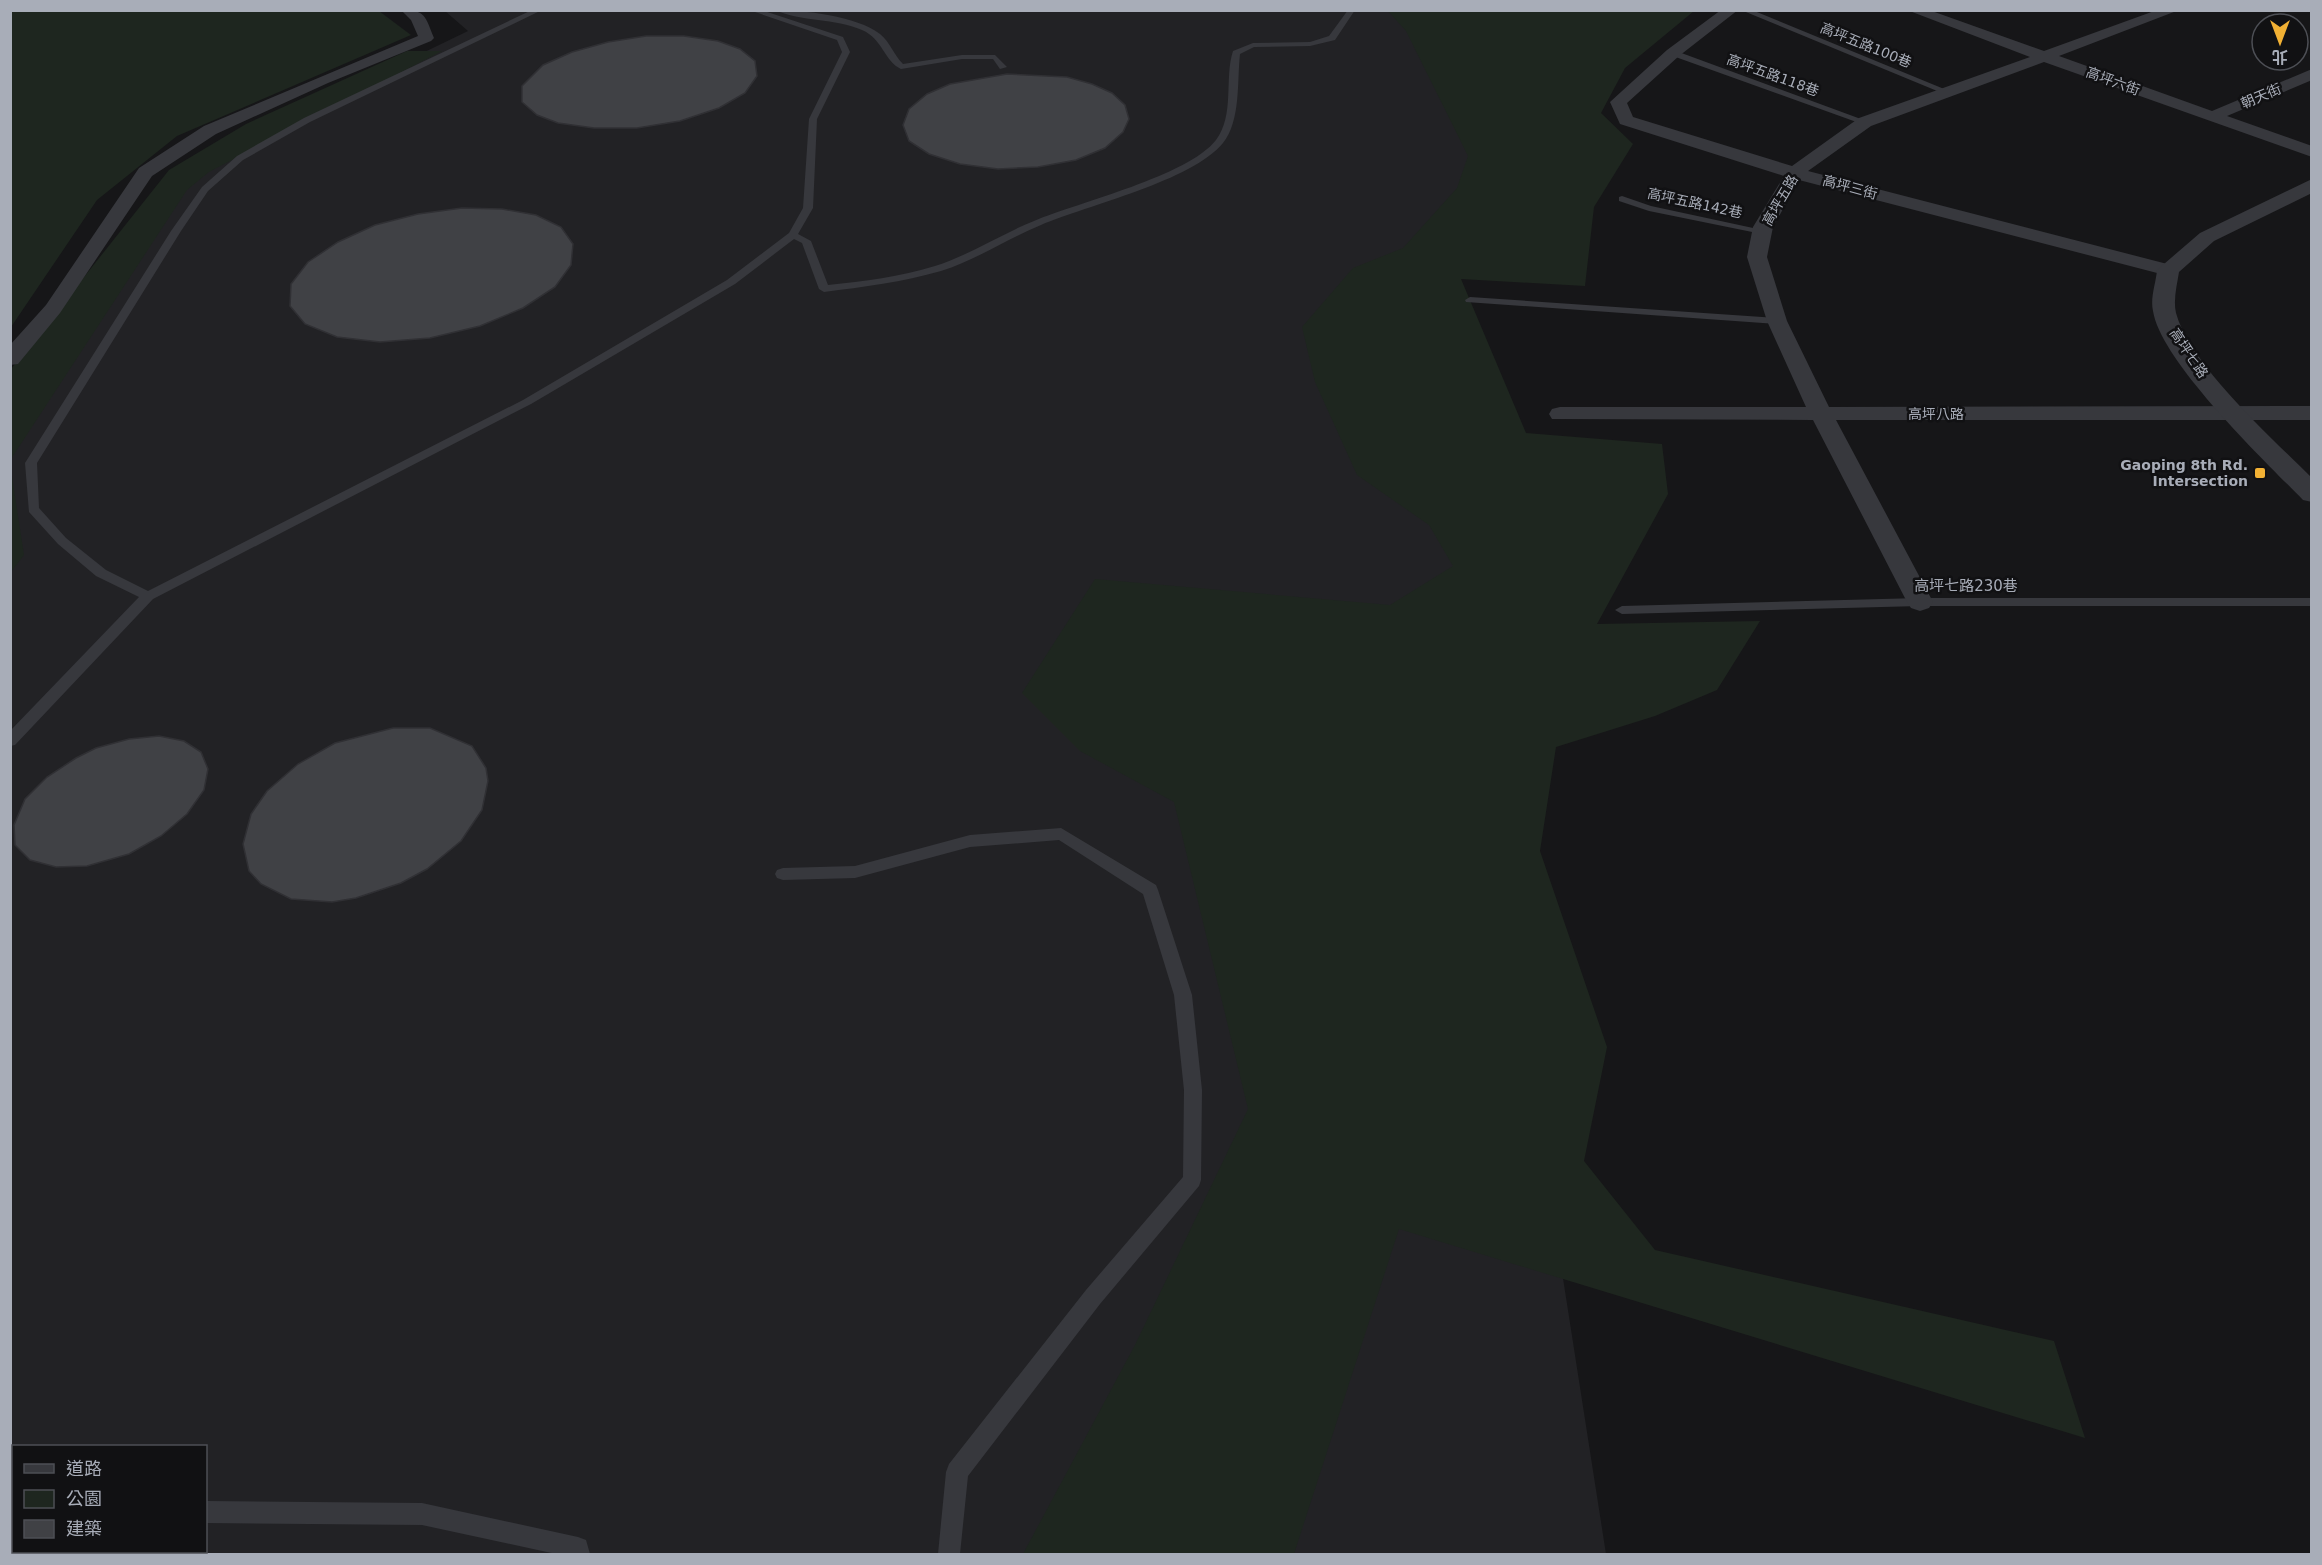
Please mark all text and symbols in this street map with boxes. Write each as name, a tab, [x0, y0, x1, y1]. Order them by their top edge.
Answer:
north arrow	[2250, 12, 2310, 72]
street label: 高坪五路100巷	[1818, 19, 1914, 71]
text: 北	[2272, 47, 2288, 66]
street label: 高坪五路118巷	[1725, 51, 1821, 99]
street label: 高坪六街	[2084, 64, 2142, 98]
street label: 朝天街	[2239, 80, 2283, 112]
street label: 高坪五路	[1759, 172, 1801, 228]
street label: 高坪三街	[1821, 172, 1879, 202]
street label: 高坪五路142巷	[1646, 185, 1744, 221]
street label: 高坪七路	[2167, 325, 2211, 381]
street label: 高坪八路	[1908, 406, 1964, 422]
place label: Gaoping 8th Rd. Intersection	[2120, 457, 2248, 489]
marker: Gaoping 8th Rd. Intersection	[2253, 466, 2267, 480]
street label: 高坪七路230巷	[1914, 577, 2018, 595]
legend	[12, 1445, 207, 1553]
text: 道路	[66, 1458, 102, 1479]
text: 公園	[66, 1488, 102, 1509]
text: 建築	[66, 1518, 102, 1539]

